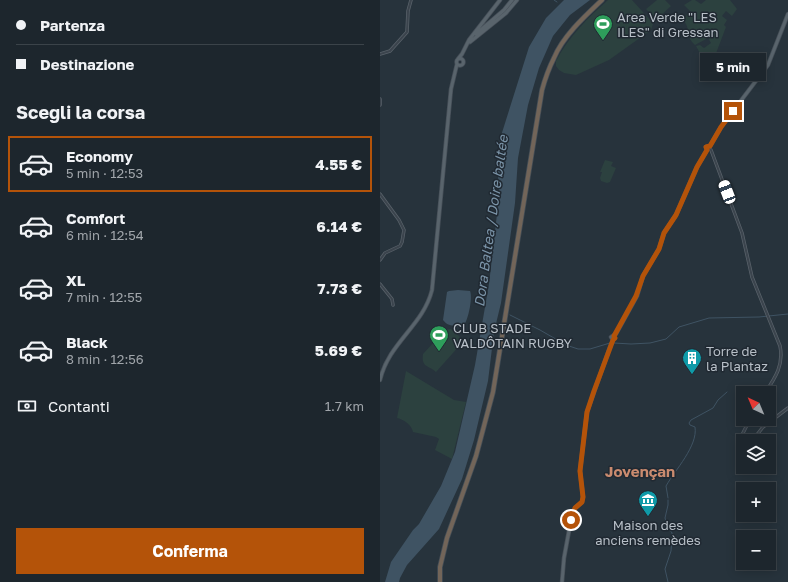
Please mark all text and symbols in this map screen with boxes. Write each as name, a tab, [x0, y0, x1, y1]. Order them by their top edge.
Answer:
place label: Area Verde "LES ILES" di Gressan	[617, 9, 719, 40]
sports icon: Area Verde "LES ILES" di Gressan	[592, 13, 614, 41]
text: Partenza	[40, 16, 105, 34]
callout: 5 min	[700, 53, 766, 81]
text: Destinazione	[40, 55, 134, 73]
text: 5 min	[716, 59, 750, 75]
text: Scegli la corsa	[16, 101, 145, 123]
route end	[724, 102, 742, 120]
water label: Dora Baltea / Doire baltée	[470, 133, 511, 308]
icon: car	[18, 146, 54, 182]
text: Economy	[66, 147, 133, 165]
text: 4.55 €	[315, 155, 362, 173]
text: 5 min · 12:53	[66, 165, 143, 181]
car	[717, 179, 737, 205]
icon: car	[18, 208, 54, 244]
text: Comfort	[66, 209, 125, 227]
text: 6.14 €	[316, 217, 362, 235]
text: 6 min · 12:54	[66, 227, 144, 243]
icon: car	[18, 270, 54, 306]
text: XL	[66, 271, 85, 289]
text: 7.73 €	[317, 279, 362, 297]
text: 7 min · 12:55	[66, 289, 142, 305]
place label: CLUB STADE VALDÔTAIN RUGBY	[453, 320, 573, 351]
sports icon: CLUB STADE VALDÔTAIN RUGBY	[428, 324, 450, 352]
icon: car	[18, 332, 54, 368]
text: Black	[66, 333, 108, 351]
text: 5.69 €	[315, 341, 362, 359]
place label: Torre de la Plantaz	[706, 343, 768, 374]
building icon: Torre de la Plantaz	[681, 347, 703, 375]
text: 8 min · 12:56	[66, 351, 144, 367]
north arrow	[736, 386, 776, 426]
map controls	[736, 386, 776, 570]
icon: cash	[16, 395, 38, 417]
text: Contanti	[48, 397, 110, 415]
text: 1.7 km	[325, 398, 364, 414]
button: layers	[736, 434, 776, 474]
district label: Jovençan	[605, 462, 675, 480]
button: +	[736, 482, 776, 522]
museum icon: Maison des anciens remèdes	[637, 489, 659, 517]
route start	[562, 511, 580, 529]
place label: Maison des anciens remèdes	[595, 517, 701, 548]
button: Conferma	[16, 528, 364, 574]
button: −	[736, 530, 776, 570]

